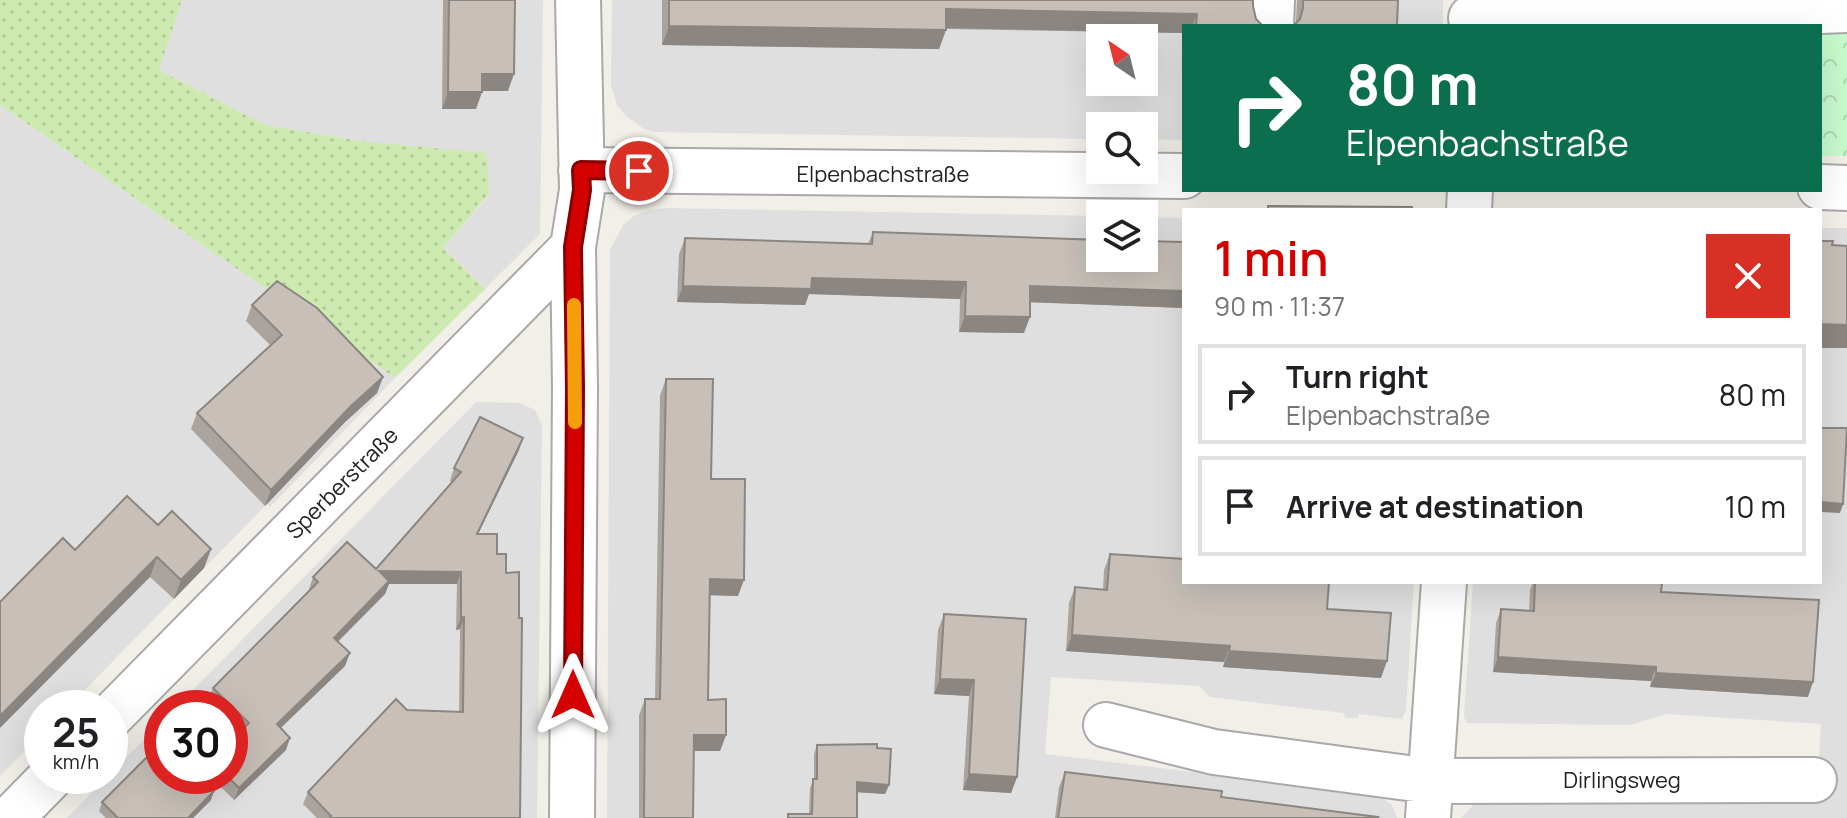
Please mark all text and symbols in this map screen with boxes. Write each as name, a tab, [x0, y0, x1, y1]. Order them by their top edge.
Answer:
north arrow	[1086, 24, 1158, 96]
map controls	[1086, 24, 1158, 272]
text: 80 m	[1346, 45, 1479, 122]
icon: right	[1214, 56, 1318, 160]
button: search	[1086, 112, 1158, 184]
text: Elpenbachstraße	[1346, 118, 1629, 167]
pin	[605, 137, 673, 205]
icon: arrive	[617, 149, 661, 193]
street label: Elpenbachstraße	[797, 159, 970, 189]
button: layers	[1086, 200, 1158, 272]
text: 1 min	[1214, 225, 1328, 290]
button: close	[1706, 234, 1790, 318]
text: 90 m · 11:37	[1214, 288, 1345, 324]
text: Turn right	[1286, 356, 1429, 397]
icon: right	[1218, 372, 1262, 416]
text: 80 m	[1719, 374, 1786, 415]
text: Elpenbachstraße	[1286, 397, 1490, 433]
street label: Sperberstraße	[279, 420, 405, 546]
icon: arrive	[1218, 484, 1262, 528]
text: Arrive at destination	[1286, 486, 1584, 527]
text: 10 m	[1725, 486, 1786, 527]
position arrow	[531, 653, 615, 737]
speed limit sign: 30	[144, 690, 248, 794]
text: 25	[52, 704, 100, 759]
text: km/h	[53, 748, 99, 775]
street label: Dirlingsweg	[1563, 765, 1681, 795]

